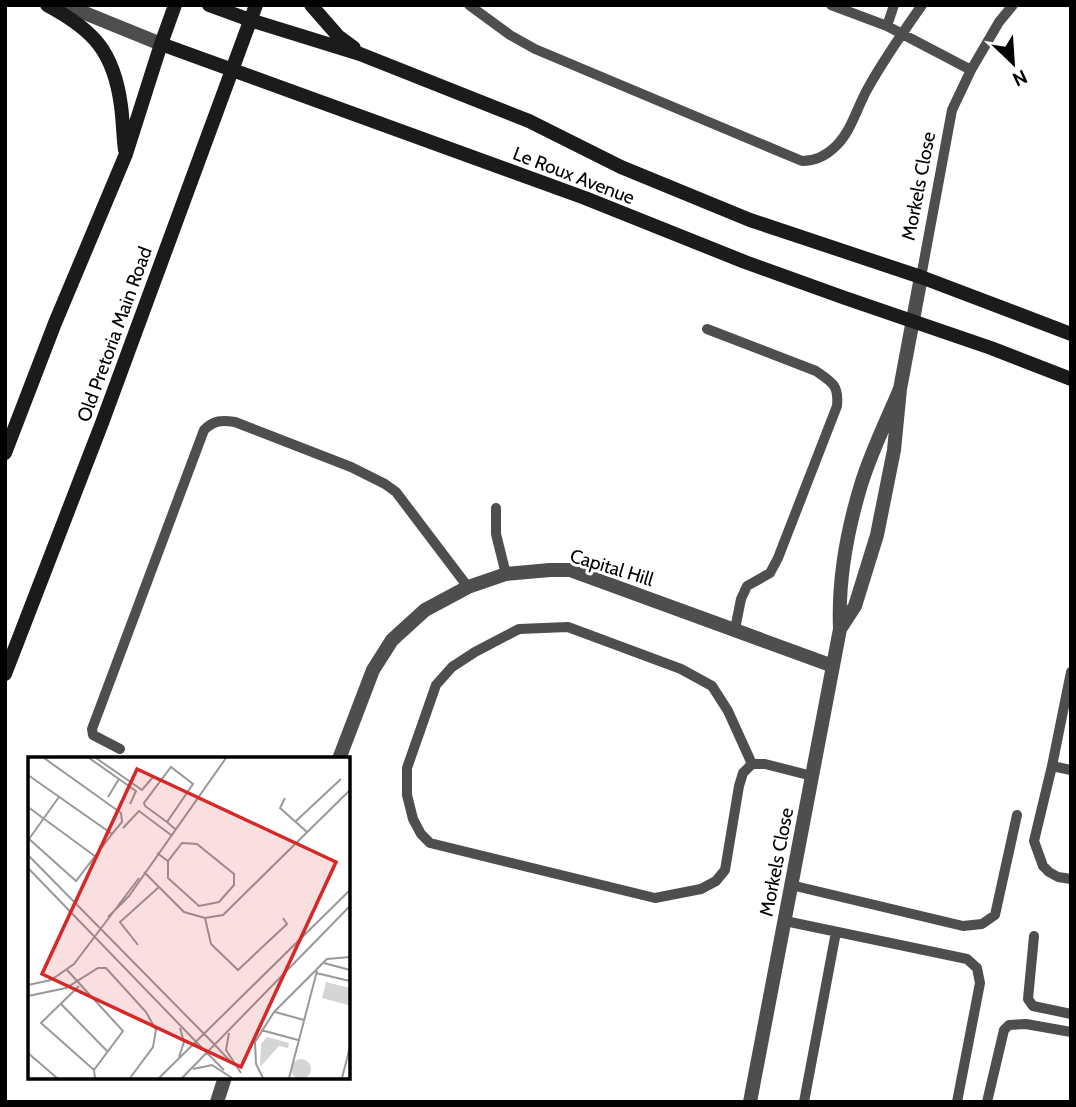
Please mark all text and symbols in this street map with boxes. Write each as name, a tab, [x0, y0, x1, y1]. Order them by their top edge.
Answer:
north arrow	[978, 28, 1048, 98]
text: N	[1009, 65, 1031, 91]
street label: Morkels Close	[897, 130, 940, 242]
street label: Le Roux Avenue	[510, 142, 638, 209]
street label: Old Pretoria Main Road	[72, 243, 157, 425]
street label: Capital Hill	[567, 544, 657, 591]
inset map	[28, 757, 350, 1079]
street label: Morkels Close	[755, 806, 798, 918]

